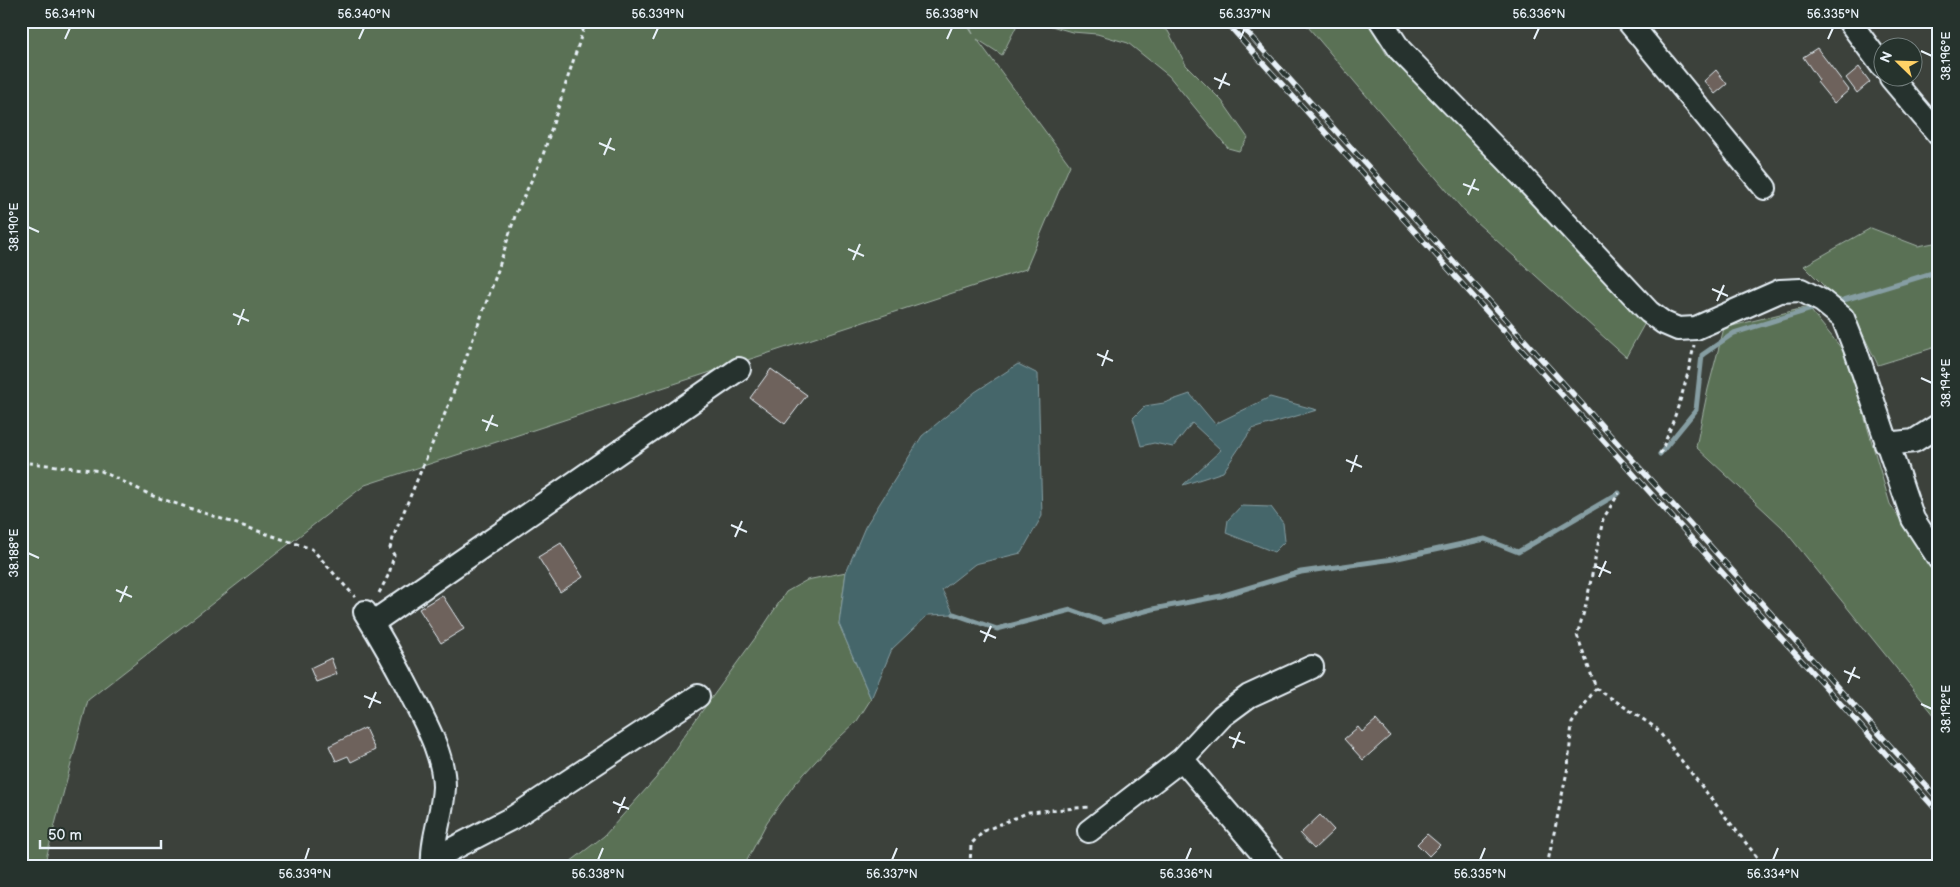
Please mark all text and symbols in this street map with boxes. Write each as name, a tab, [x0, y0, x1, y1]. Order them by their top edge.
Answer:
text: 56.341°N	[45, 7, 95, 22]
text: 56.340°N	[338, 7, 390, 22]
text: 56.339°N	[632, 7, 684, 22]
text: 56.338°N	[926, 7, 978, 22]
text: 56.337°N	[1219, 7, 1271, 22]
text: 56.336°N	[1513, 7, 1565, 22]
text: 56.335°N	[1807, 7, 1859, 22]
text: 38.196°E	[1939, 32, 1954, 80]
north arrow	[1872, 38, 1922, 88]
text: N	[1877, 49, 1896, 65]
text: 38.190°E	[7, 203, 22, 251]
text: 38.194°E	[1939, 359, 1954, 407]
text: 38.188°E	[7, 529, 22, 577]
text: 38.192°E	[1939, 685, 1954, 733]
scale bar	[40, 817, 161, 849]
text: 50 m	[48, 826, 82, 845]
text: 56.339°N	[279, 867, 331, 882]
text: 56.338°N	[572, 867, 624, 882]
text: 56.337°N	[866, 867, 918, 882]
text: 56.336°N	[1160, 867, 1212, 882]
text: 56.335°N	[1454, 867, 1506, 882]
text: 56.334°N	[1747, 867, 1799, 882]

